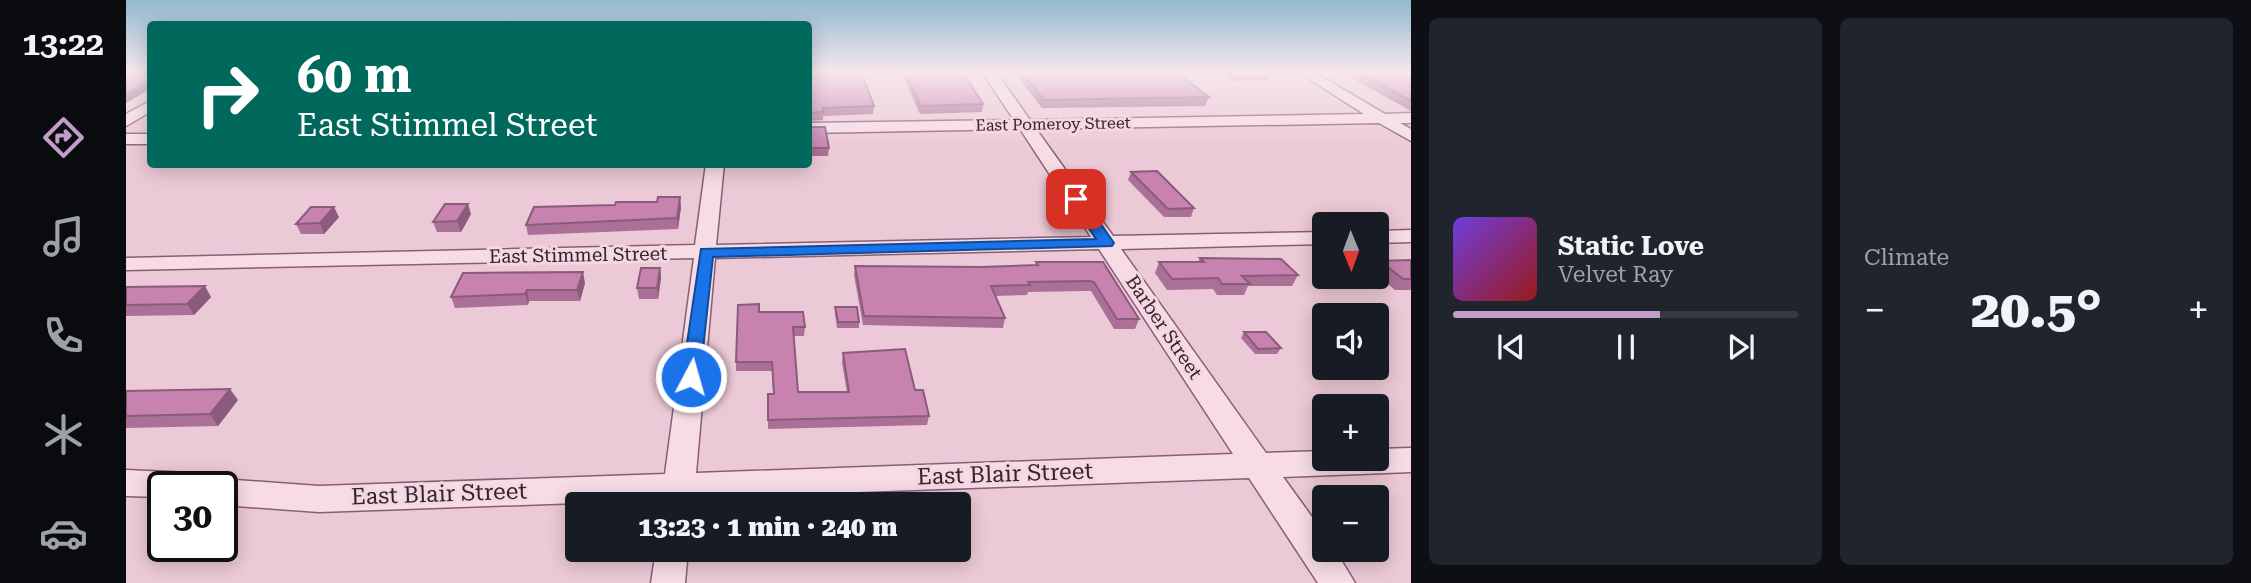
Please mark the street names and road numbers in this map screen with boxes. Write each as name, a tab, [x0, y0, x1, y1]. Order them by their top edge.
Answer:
street label: East Pomeroy Street	[975, 113, 1131, 135]
street label: East Stimmel Street	[489, 242, 667, 268]
street label: Barber Street	[1121, 271, 1207, 383]
street label: East Blair Street	[916, 457, 1094, 491]
street label: East Blair Street	[350, 477, 528, 511]

